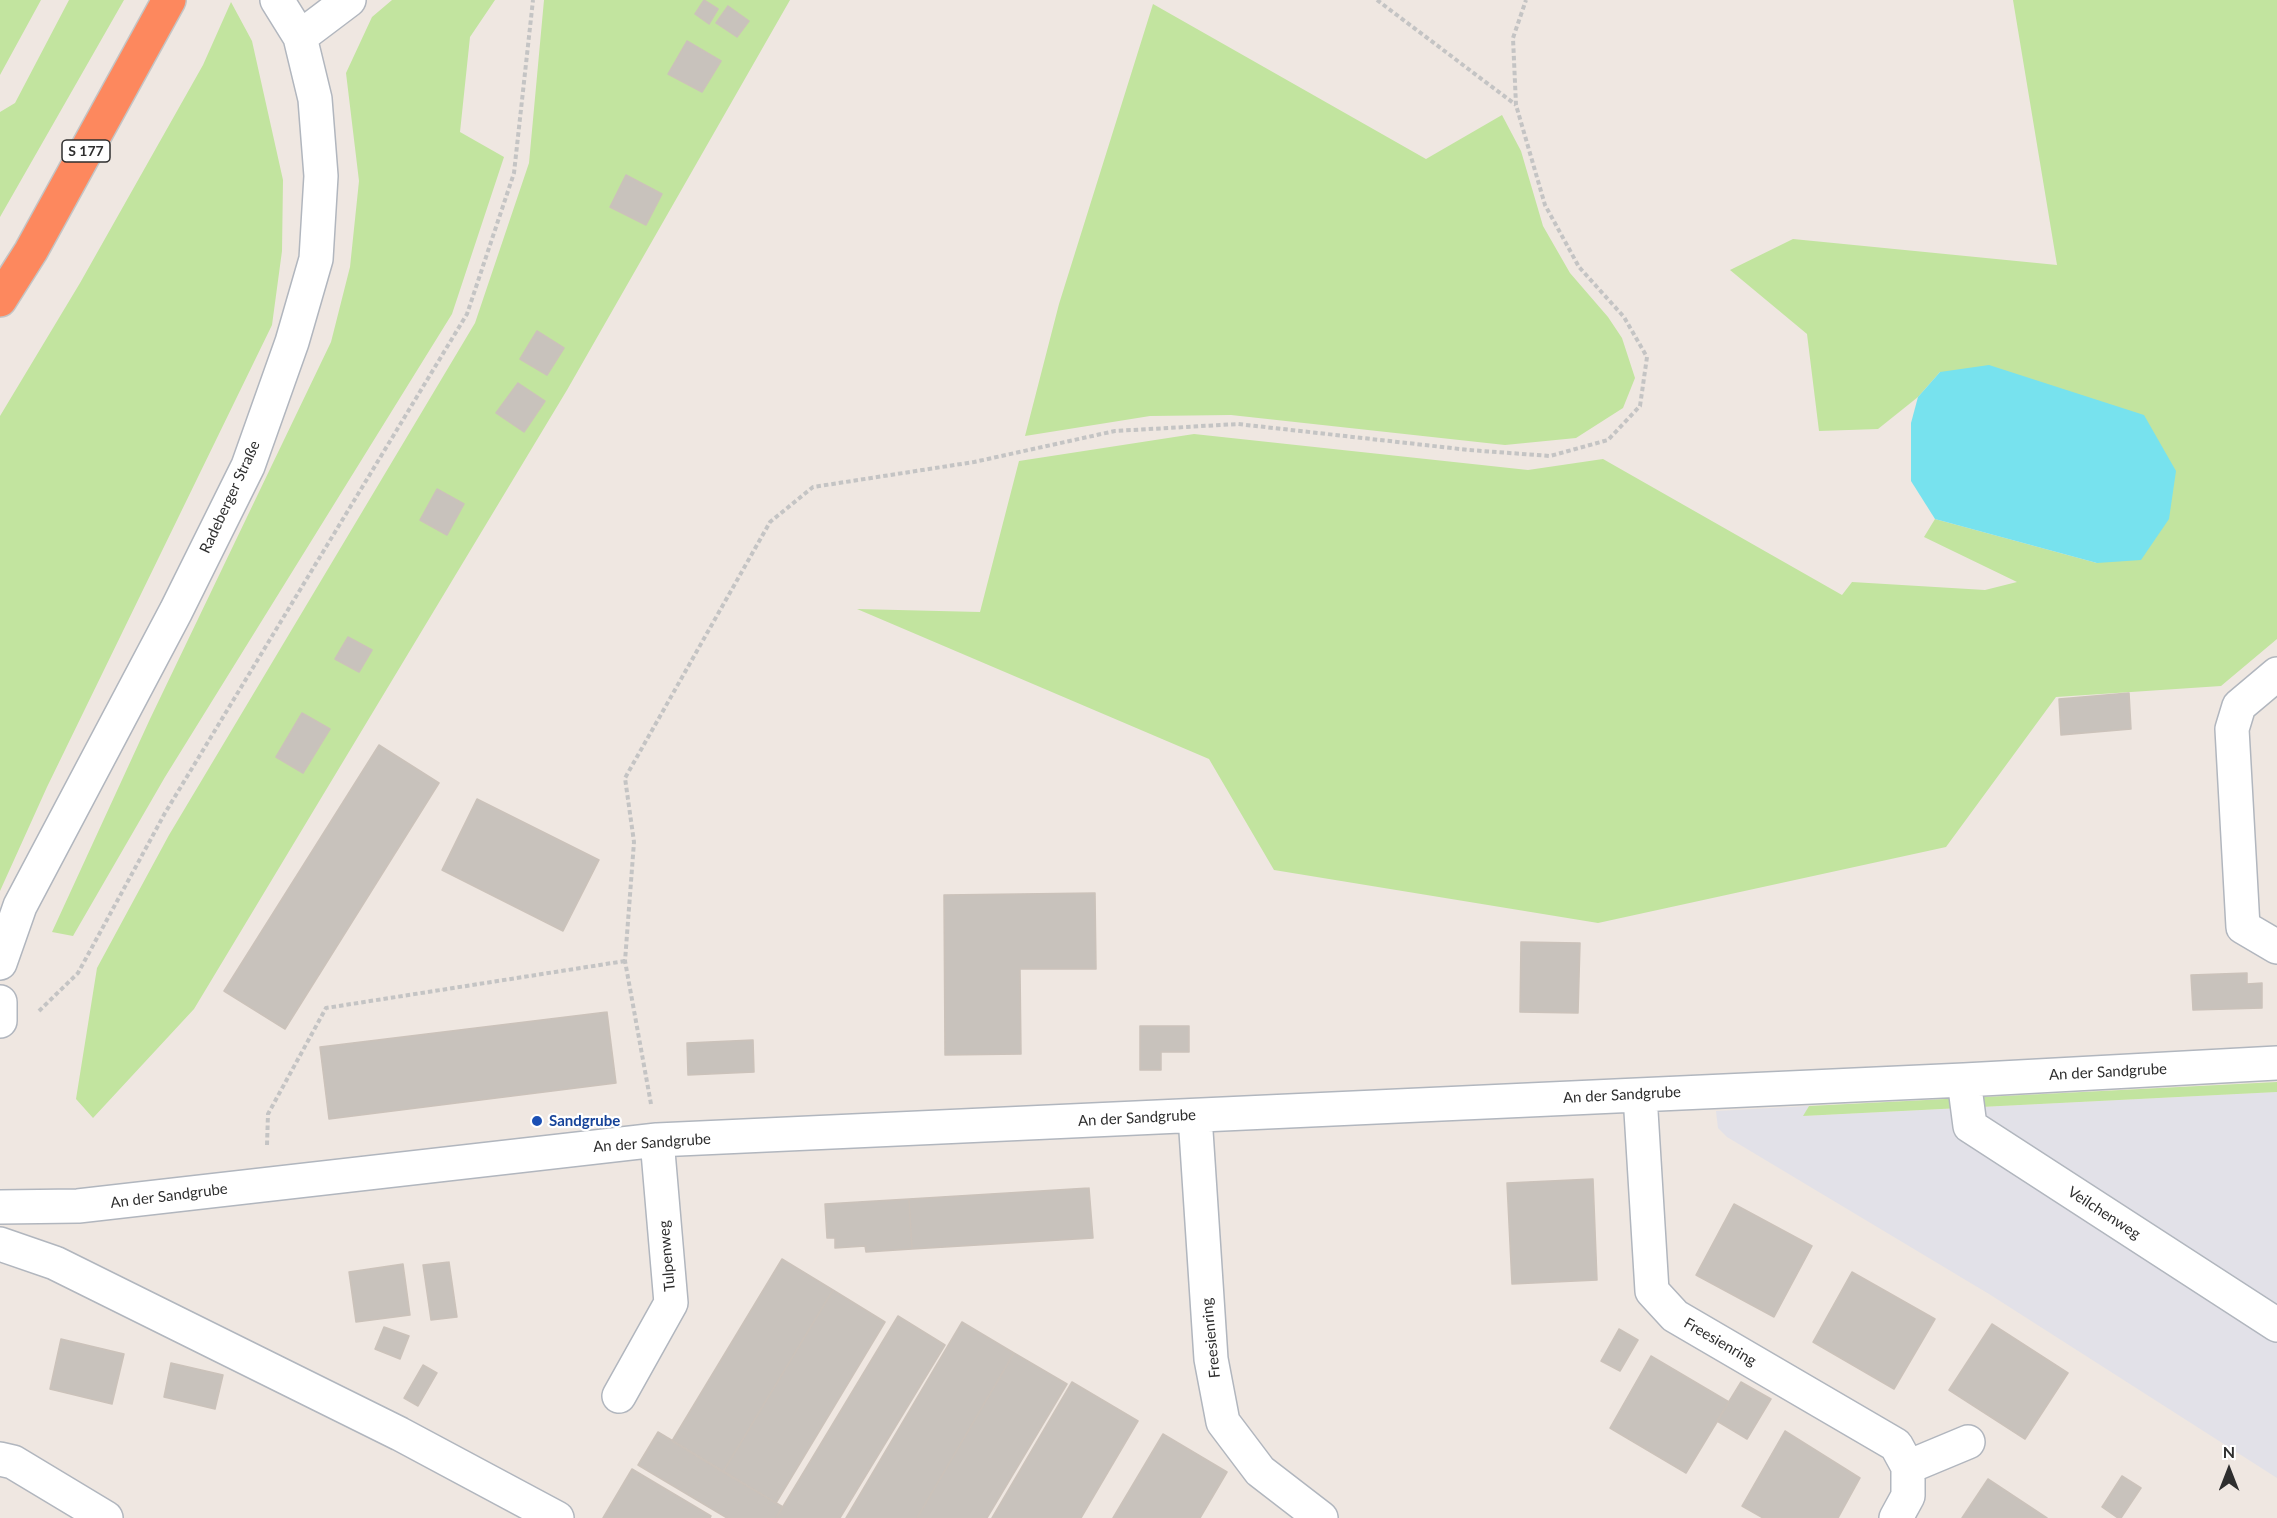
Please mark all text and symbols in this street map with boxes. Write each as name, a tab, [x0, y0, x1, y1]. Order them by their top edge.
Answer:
road number: S 177	[62, 140, 110, 162]
street label: Radeberger Straße	[196, 438, 264, 556]
street label: An der Sandgrube	[2049, 1060, 2167, 1084]
street label: An der Sandgrube	[1563, 1083, 1681, 1107]
street label: An der Sandgrube	[1078, 1106, 1196, 1130]
place label: Sandgrube	[549, 1112, 620, 1130]
marker: Sandgrube	[530, 1114, 544, 1128]
street label: An der Sandgrube	[592, 1130, 712, 1156]
street label: An der Sandgrube	[109, 1180, 229, 1212]
street label: Veilchenweg	[2064, 1183, 2144, 1243]
street label: Tulpenweg	[655, 1220, 679, 1292]
street label: Freesienring	[1198, 1297, 1224, 1379]
street label: Freesienring	[1681, 1314, 1759, 1370]
north arrow	[2199, 1440, 2259, 1500]
text: N	[2223, 1442, 2235, 1461]

